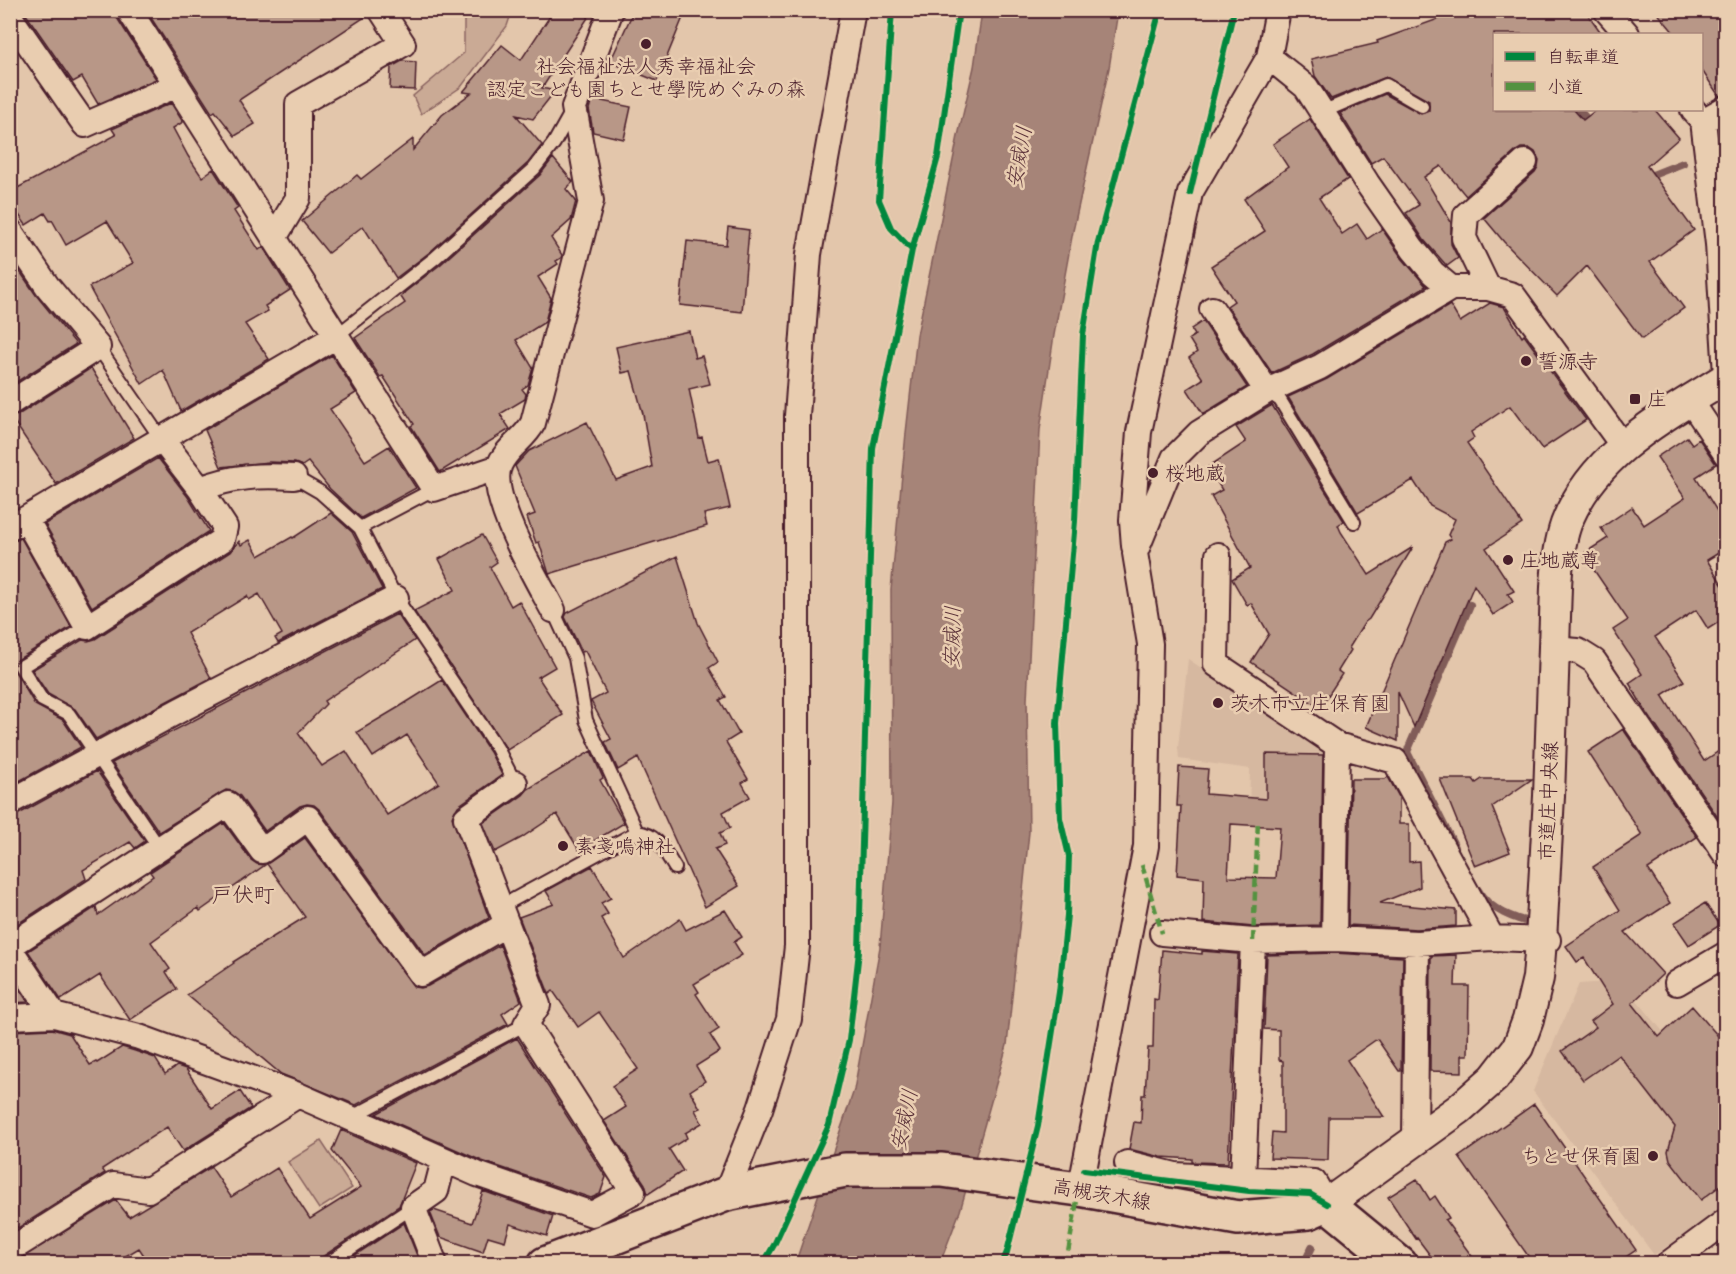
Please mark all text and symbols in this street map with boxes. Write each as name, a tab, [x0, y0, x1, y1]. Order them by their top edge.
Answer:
legend	[1493, 33, 1703, 111]
marker: 社会福祉法人秀幸福祉会 認定こども園ちとせ學院めぐみの森	[639, 37, 653, 51]
text: 自転車道	[1547, 44, 1619, 69]
place label: 社会福祉法人秀幸福祉会 認定こども園ちとせ學院めぐみの森	[486, 52, 806, 102]
text: 小道	[1547, 74, 1583, 99]
water label: 安威川	[999, 123, 1038, 190]
place label: 誓源寺	[1538, 347, 1598, 374]
marker: 誓源寺	[1519, 354, 1533, 368]
place label: 庄	[1647, 385, 1667, 412]
marker: 庄	[1628, 392, 1642, 406]
place label: 桜地蔵	[1165, 459, 1225, 486]
marker: 桜地蔵	[1146, 466, 1160, 480]
place label: 庄地蔵尊	[1520, 546, 1600, 573]
marker: 庄地蔵尊	[1501, 553, 1515, 567]
water label: 安威川	[936, 605, 967, 669]
place label: 茨木市立庄保育園	[1230, 689, 1390, 716]
marker: 茨木市立庄保育園	[1211, 696, 1225, 710]
street label: 市道庄中央線	[1532, 741, 1563, 861]
place label: 素戔嗚神社	[575, 832, 675, 859]
marker: 素戔嗚神社	[556, 839, 570, 853]
district label: 戸伏町	[212, 880, 275, 909]
water label: 安威川	[883, 1086, 924, 1154]
place label: ちとせ保育園	[1521, 1142, 1641, 1169]
marker: ちとせ保育園	[1646, 1149, 1660, 1163]
street label: 高槻茨木線	[1051, 1172, 1154, 1215]

